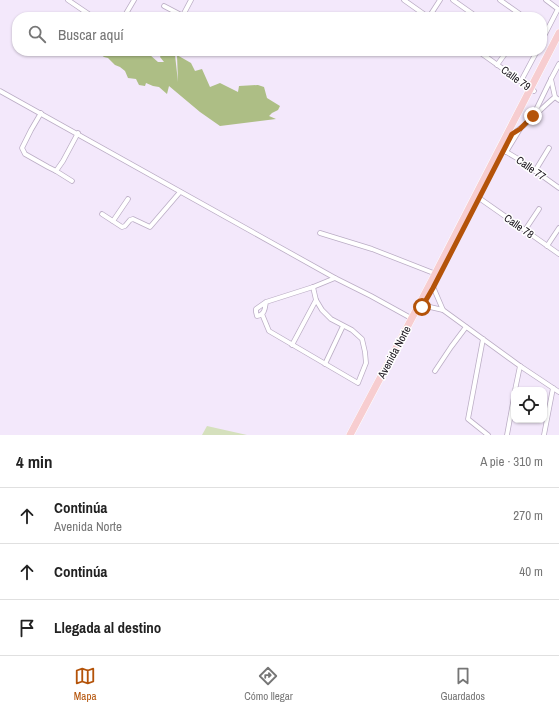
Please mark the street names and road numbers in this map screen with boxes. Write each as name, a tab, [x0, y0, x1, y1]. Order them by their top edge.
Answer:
street label: Calle 79	[498, 63, 534, 93]
street label: Calle 77	[513, 153, 549, 183]
street label: Calle 78	[501, 211, 537, 241]
street label: Avenida Norte	[374, 323, 414, 382]

